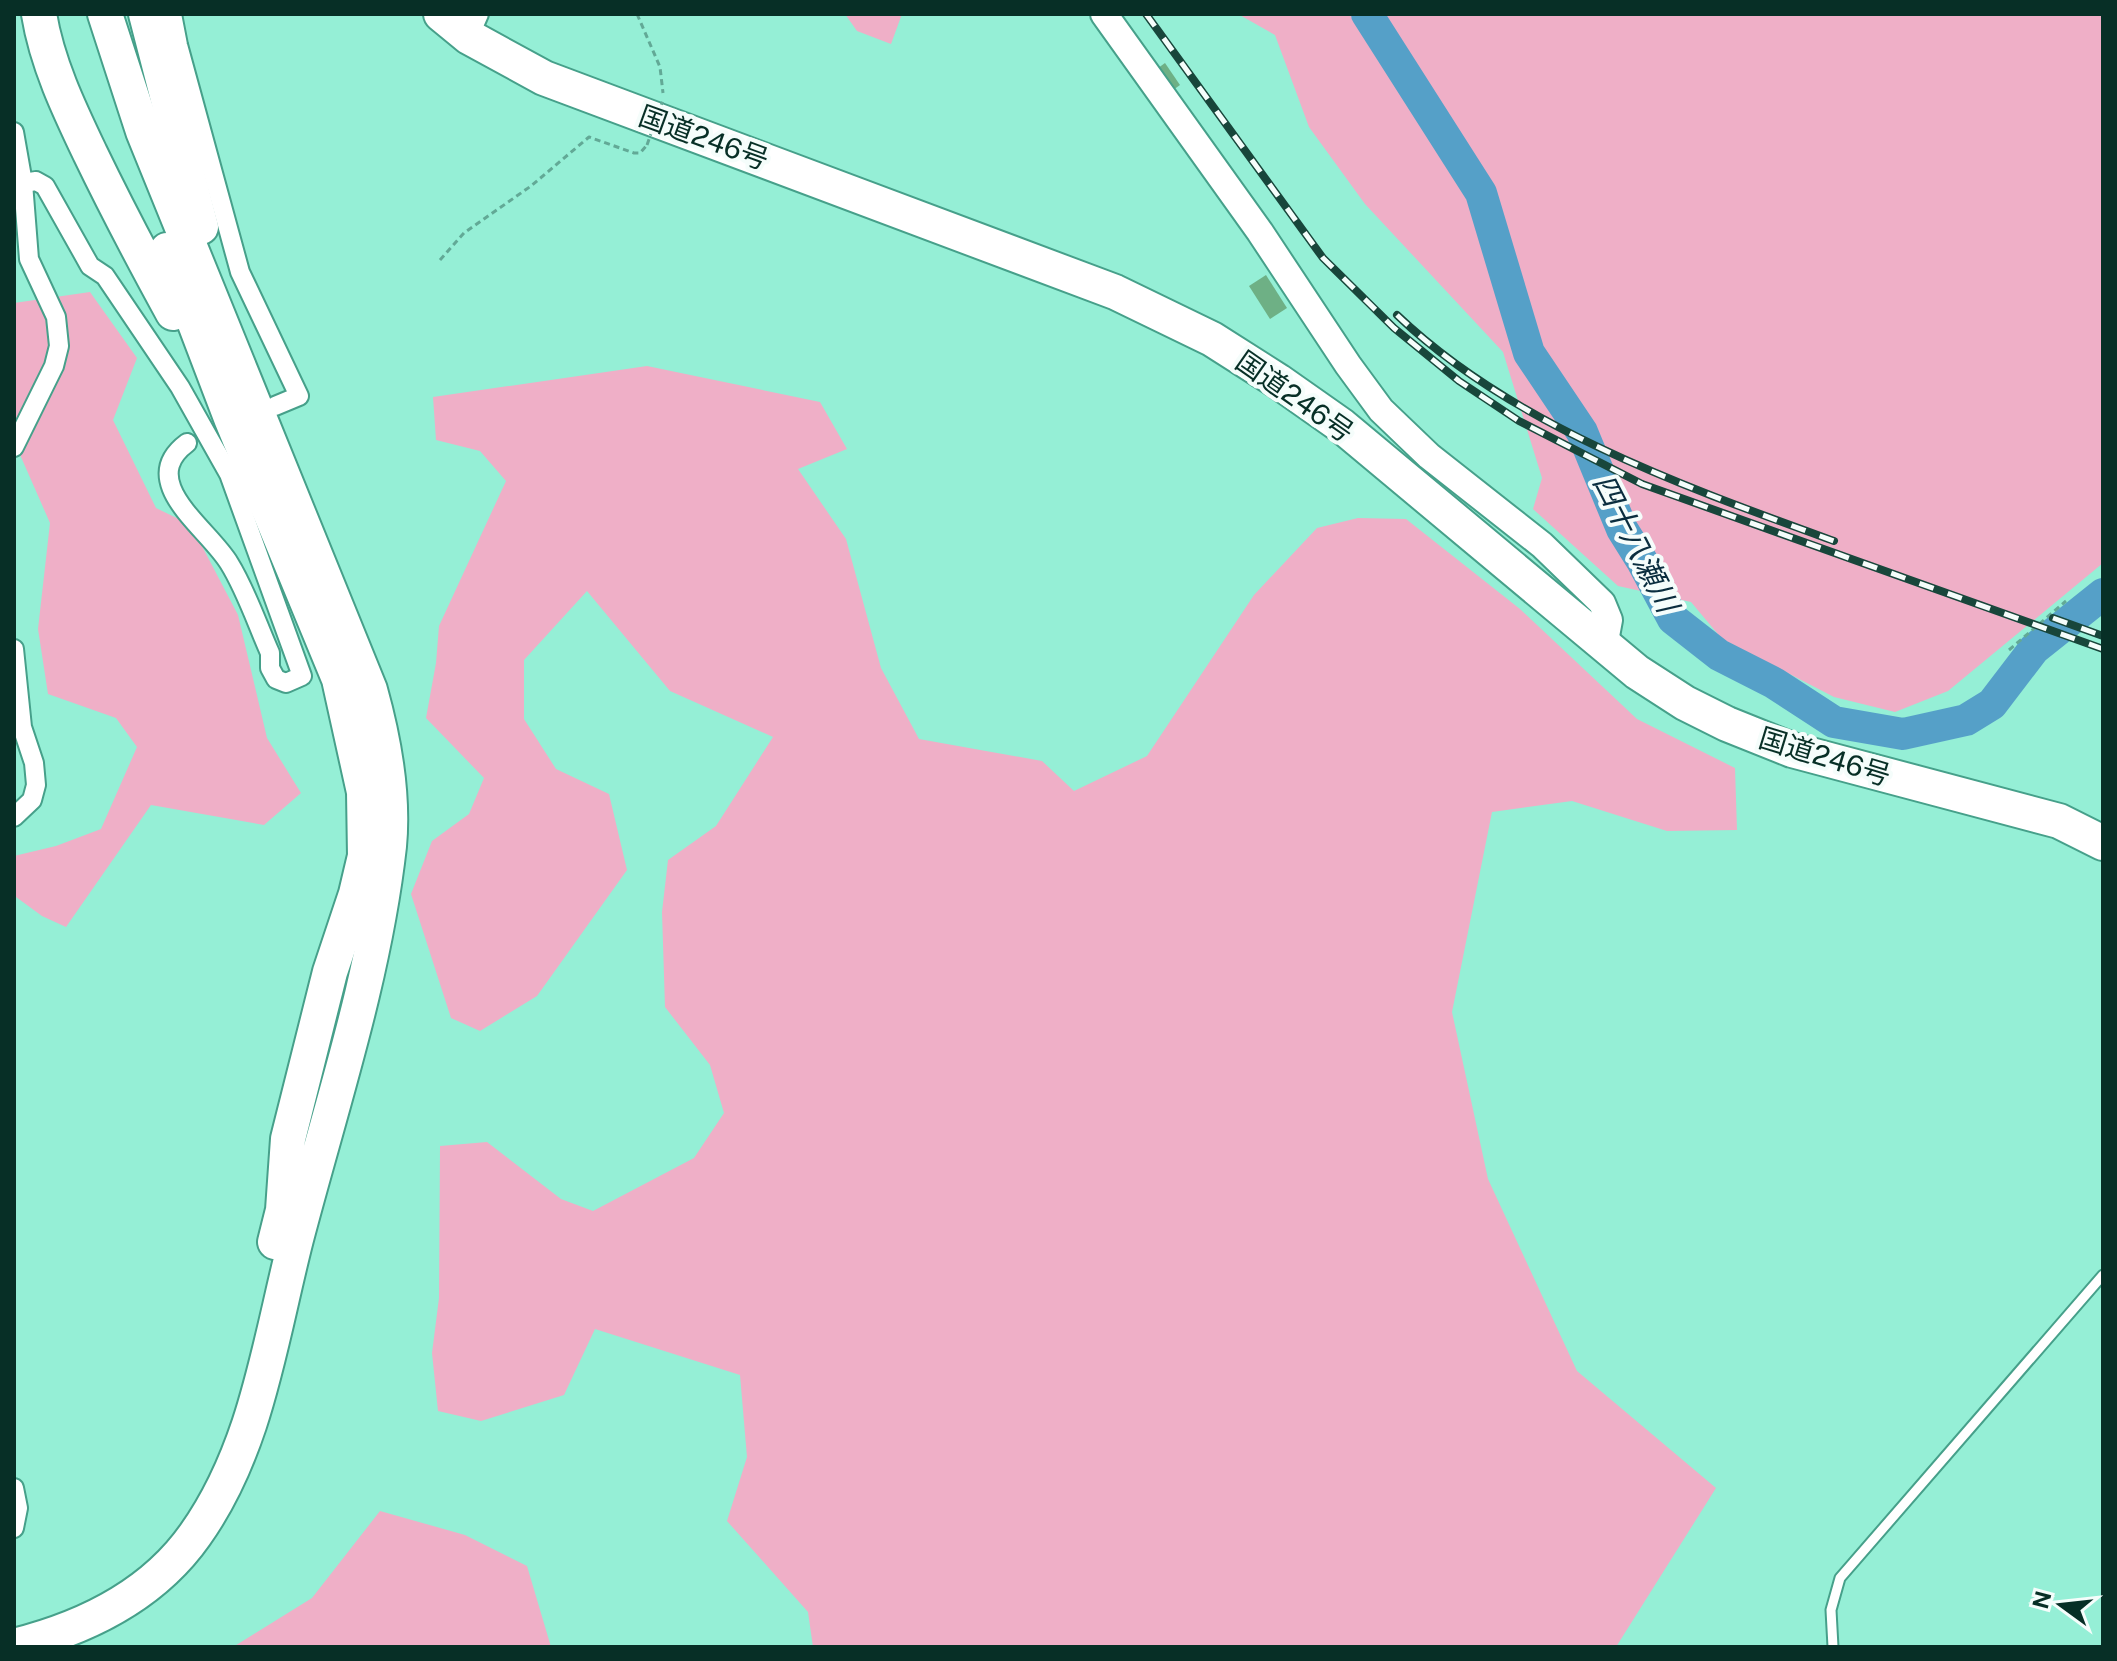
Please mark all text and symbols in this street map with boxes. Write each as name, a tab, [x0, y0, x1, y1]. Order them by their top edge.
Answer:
street label: 国道246号	[635, 98, 773, 176]
street label: 国道246号	[1230, 344, 1360, 448]
water label: 四十八瀬川	[1586, 468, 1687, 621]
street label: 国道246号	[1755, 720, 1895, 792]
north arrow	[2021, 1565, 2101, 1645]
text: N	[2027, 1588, 2056, 1612]

